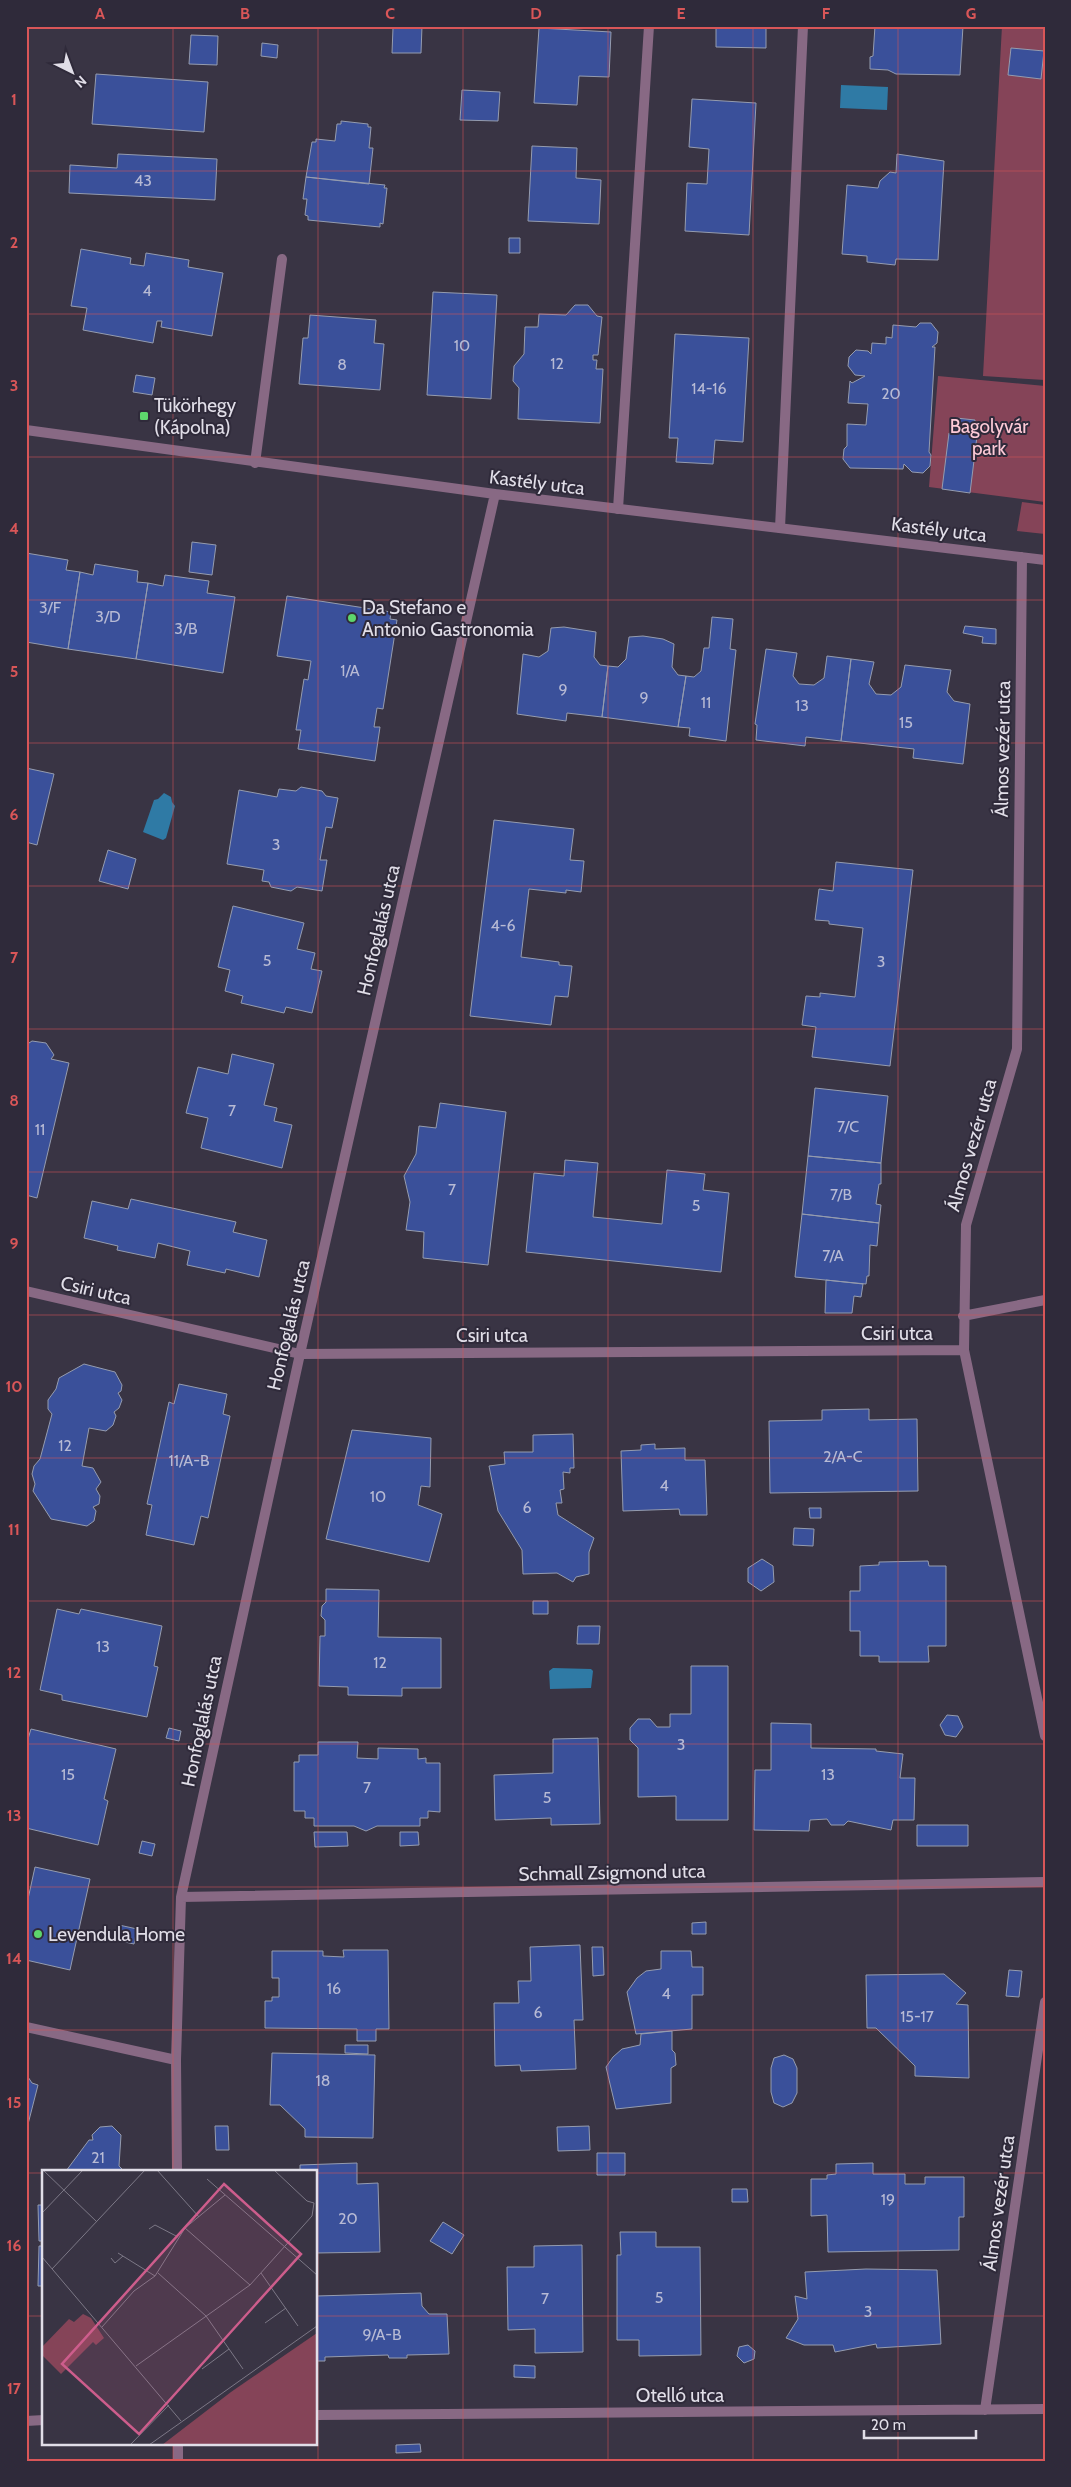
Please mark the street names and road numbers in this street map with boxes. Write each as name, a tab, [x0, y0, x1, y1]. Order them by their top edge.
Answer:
street label: Kastély utca	[488, 465, 586, 500]
street label: Kastély utca	[890, 512, 988, 547]
street label: Álmos vezér utca	[989, 680, 1015, 818]
street label: Honfoglalás utca	[352, 862, 405, 998]
street label: Álmos vezér utca	[941, 1076, 1001, 1214]
street label: Honfoglalás utca	[262, 1257, 315, 1393]
street label: Csiri utca	[58, 1271, 134, 1310]
street label: Csiri utca	[861, 1322, 933, 1345]
street label: Csiri utca	[456, 1324, 528, 1347]
street label: Honfoglalás utca	[176, 1653, 227, 1789]
street label: Schmall Zsigmond utca	[518, 1859, 706, 1886]
street label: Álmos vezér utca	[977, 2133, 1019, 2273]
street label: Otelló utca	[636, 2384, 724, 2407]

